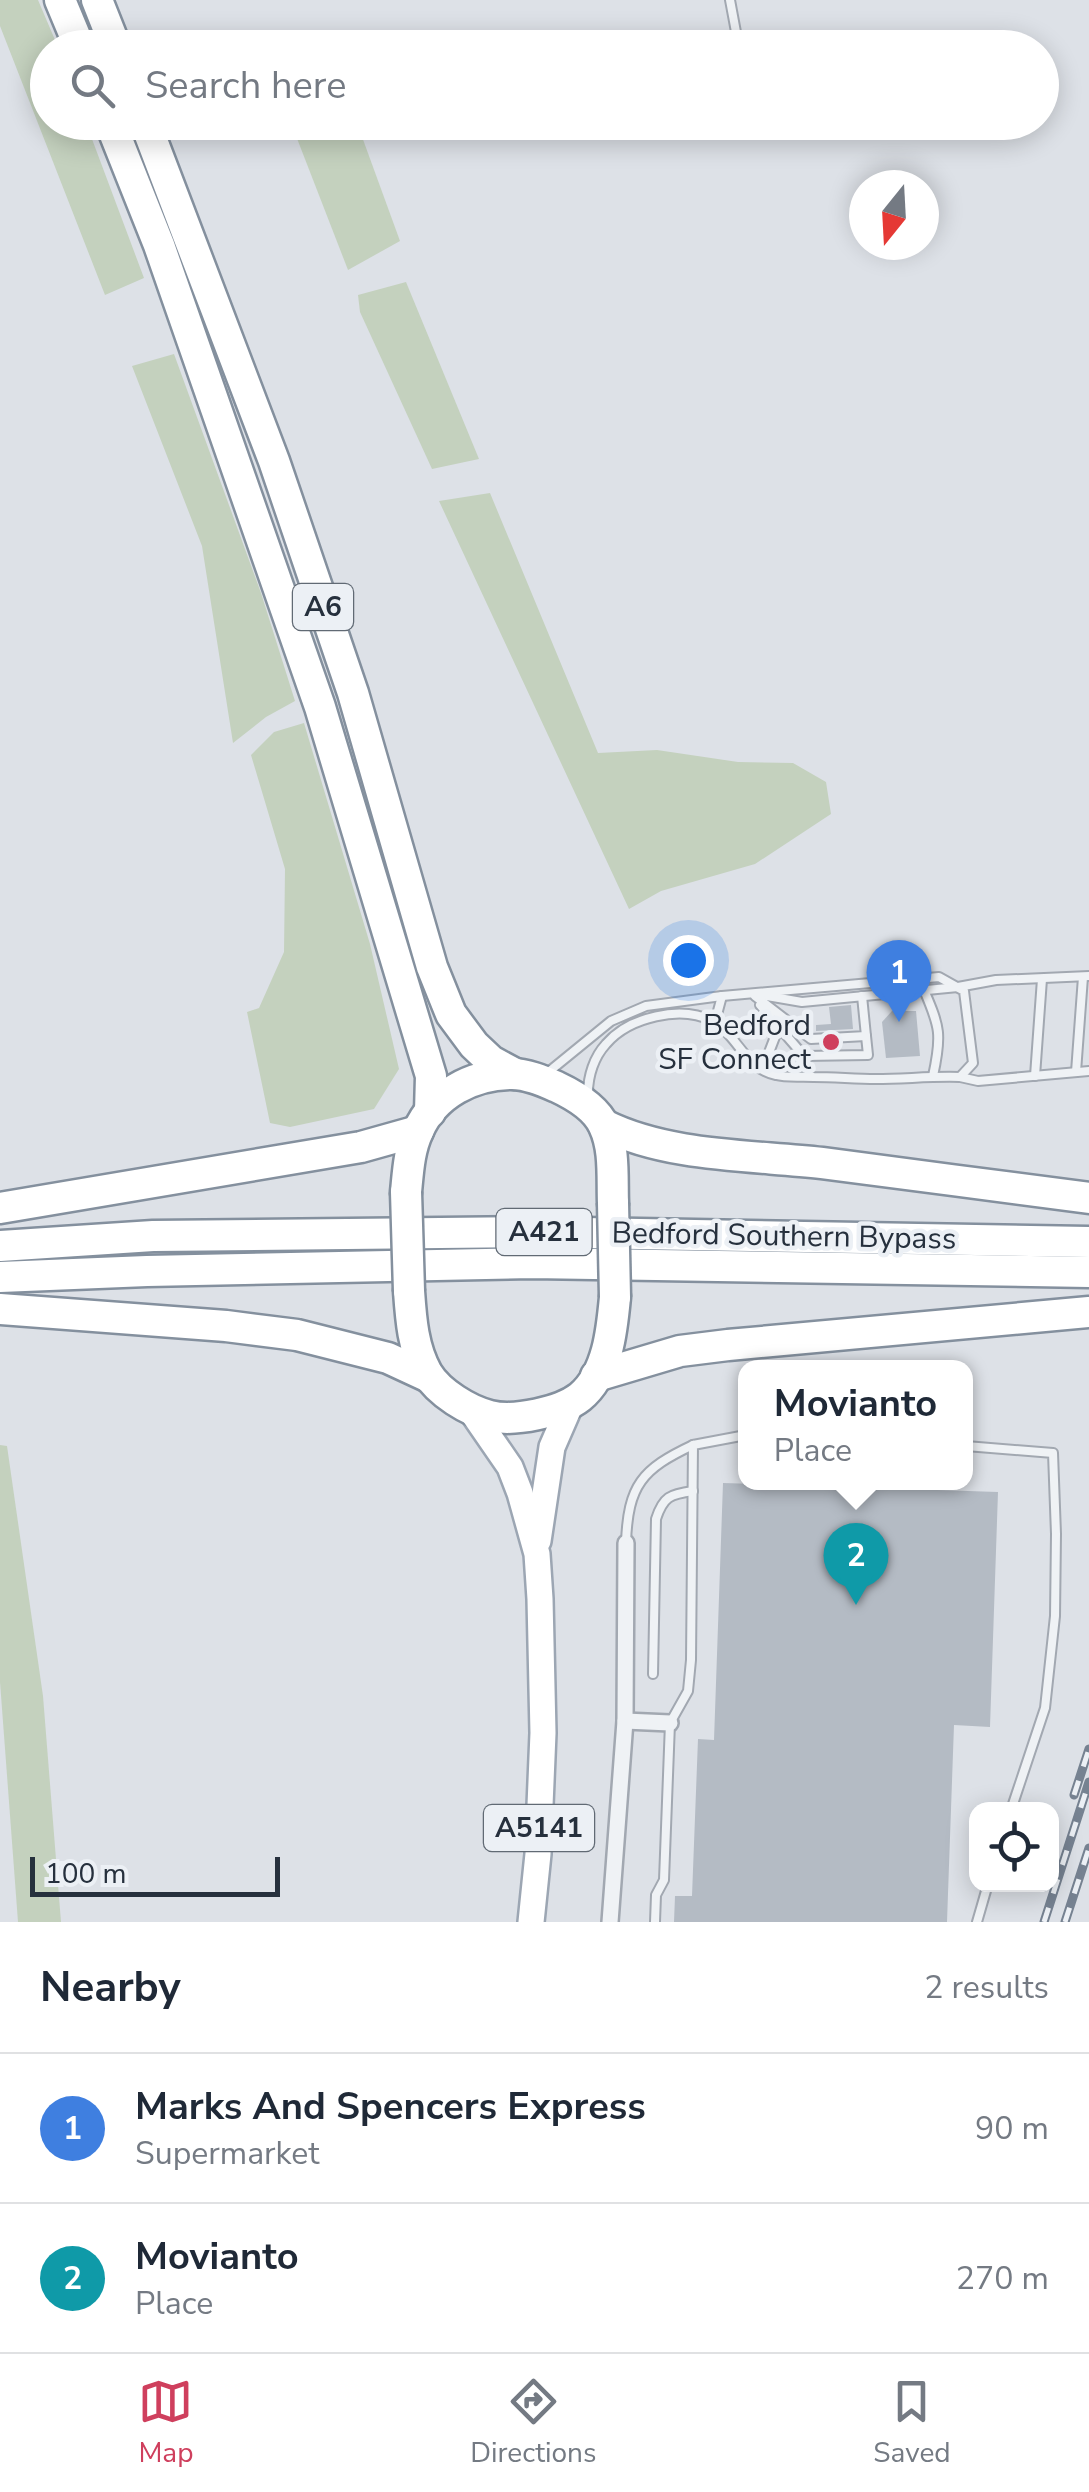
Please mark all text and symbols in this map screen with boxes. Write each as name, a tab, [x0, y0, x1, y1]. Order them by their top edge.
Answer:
search box	[30, 30, 1059, 140]
icon: search	[65, 58, 120, 113]
text: Search here	[145, 60, 346, 111]
north arrow	[849, 170, 939, 260]
road number: A6	[293, 584, 353, 630]
your location	[663, 935, 714, 986]
pin: 1	[866, 940, 932, 1022]
place label: Bedford SF Connect	[658, 1005, 811, 1080]
marker: Bedford SF Connect	[820, 1031, 842, 1053]
road number: A421	[496, 1209, 592, 1255]
street label: Bedford Southern Bypass	[611, 1212, 957, 1260]
popup	[738, 1360, 973, 1490]
text: Movianto	[774, 1378, 937, 1429]
text: Place	[774, 1429, 852, 1472]
pin: 2	[824, 1522, 888, 1605]
map controls	[969, 1802, 1059, 1892]
button: locate	[969, 1802, 1059, 1892]
road number: A5141	[484, 1805, 594, 1851]
scale bar	[30, 1852, 280, 1896]
text: 100 m	[45, 1855, 127, 1893]
text: Nearby	[40, 1959, 181, 2016]
text: 2 results	[924, 1966, 1049, 2009]
text: Marks And Spencers Express	[135, 2081, 646, 2132]
text: 1	[63, 2107, 82, 2150]
text: 90 m	[975, 2107, 1049, 2150]
text: Supermarket	[135, 2132, 319, 2175]
text: Movianto	[135, 2231, 299, 2282]
text: 2	[63, 2257, 82, 2300]
text: 270 m	[956, 2257, 1049, 2300]
text: Place	[135, 2282, 213, 2325]
tab: Map	[138, 2374, 193, 2472]
tab: Directions	[470, 2374, 596, 2472]
tab: Saved	[873, 2374, 951, 2472]

